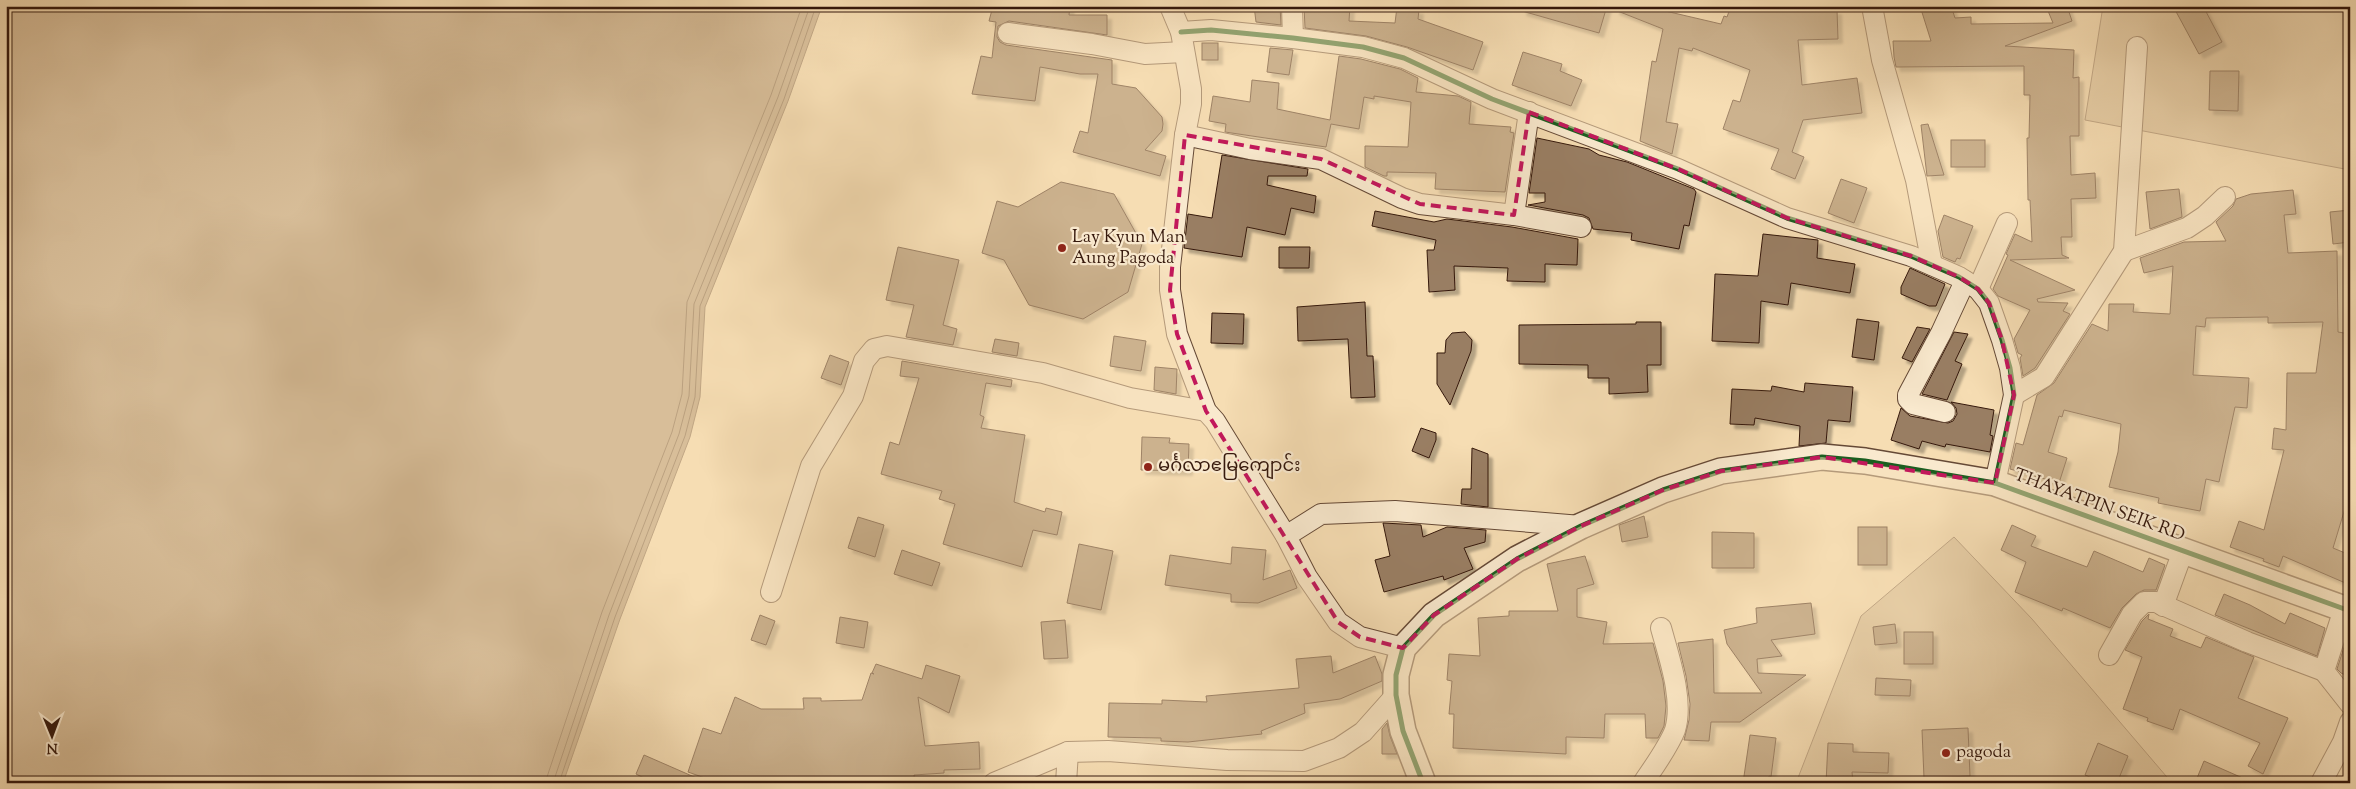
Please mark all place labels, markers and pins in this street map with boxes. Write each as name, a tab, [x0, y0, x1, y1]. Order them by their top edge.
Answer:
place label: Lay Kyun Man Aung Pagoda	[1072, 225, 1185, 272]
marker: Lay Kyun Man Aung Pagoda	[1056, 242, 1068, 254]
place label: မင်္ဂလာဧမြကျောင်း	[1158, 452, 1300, 480]
marker: မင်္ဂလာဧမြကျောင်း	[1142, 461, 1154, 473]
place label: pagoda	[1956, 740, 2011, 766]
marker: pagoda	[1940, 747, 1952, 759]

